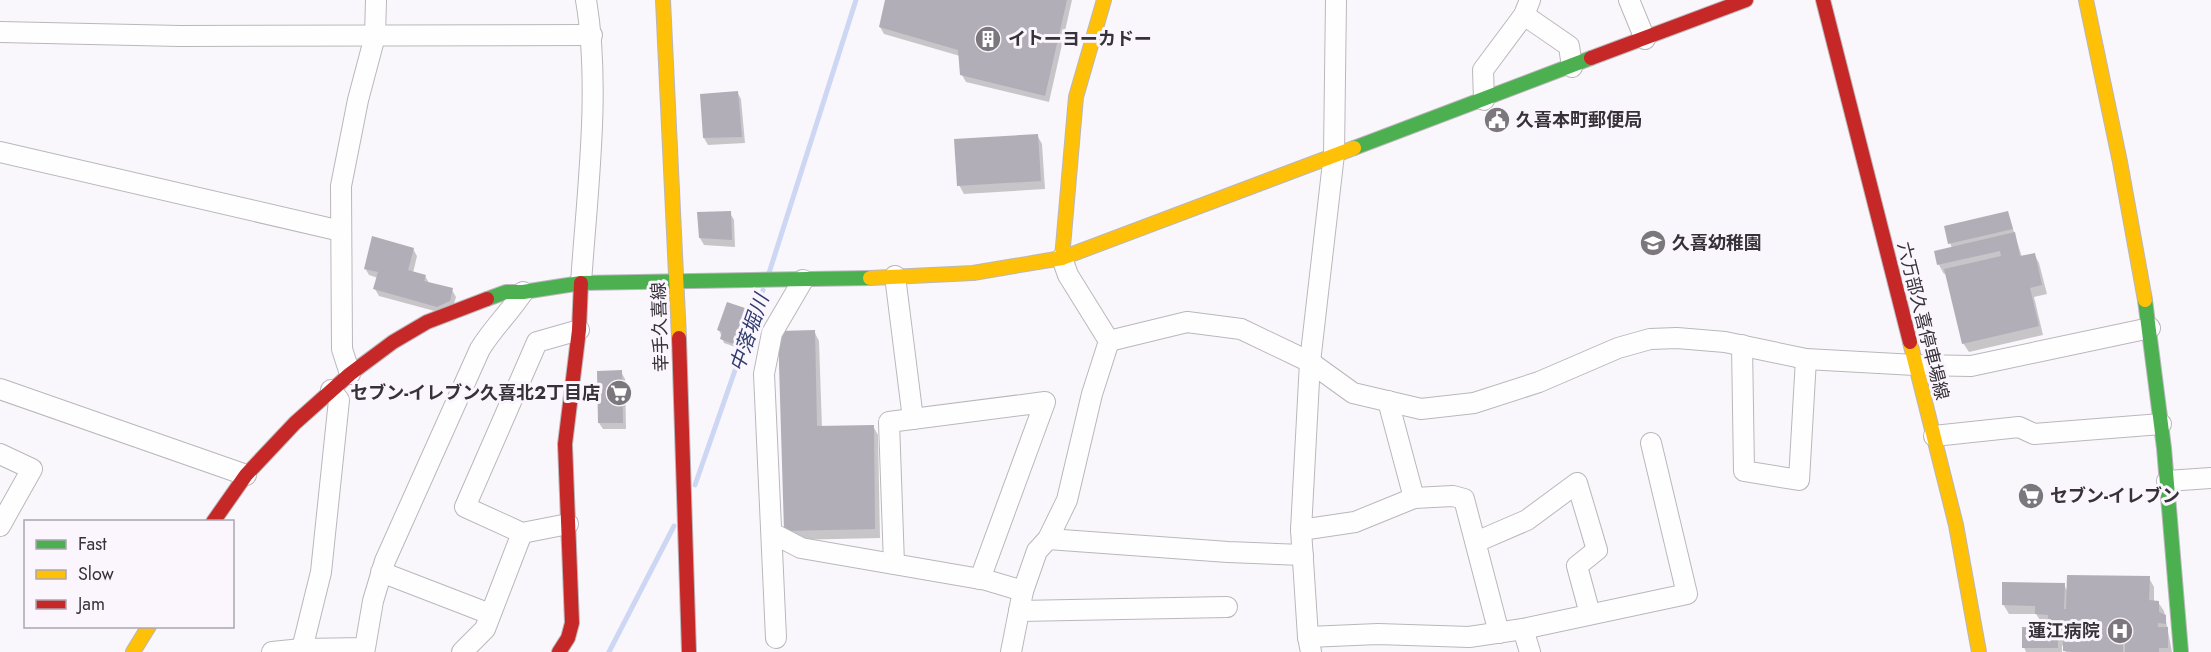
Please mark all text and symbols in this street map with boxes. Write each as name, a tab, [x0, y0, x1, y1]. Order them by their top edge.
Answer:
building icon: イトーヨーカドー	[973, 24, 1003, 54]
place label: イトーヨーカドー	[1008, 26, 1152, 52]
public building icon: 久喜本町郵便局	[1482, 105, 1512, 135]
place label: 久喜本町郵便局	[1516, 107, 1642, 133]
school or university icon: 久喜幼稚園	[1638, 228, 1668, 258]
place label: 久喜幼稚園	[1672, 230, 1762, 256]
street label: 六万部久喜停車場線	[1891, 239, 1955, 403]
street label: 幸手久喜線	[645, 282, 675, 372]
water label: 中落堀川	[723, 289, 777, 376]
supermarket icon: セブン-イレブン久喜北2丁目店	[604, 378, 634, 408]
place label: セブン-イレブン久喜北2丁目店	[350, 380, 600, 406]
supermarket icon: セブン-イレブン	[2016, 481, 2046, 511]
place label: セブン-イレブン	[2050, 483, 2180, 509]
legend	[24, 520, 234, 628]
text: Fast	[78, 531, 107, 557]
text: Slow	[78, 561, 115, 587]
text: Jam	[76, 591, 105, 617]
hospital icon: 蓮江病院	[2105, 616, 2135, 646]
place label: 蓮江病院	[2028, 618, 2100, 644]

